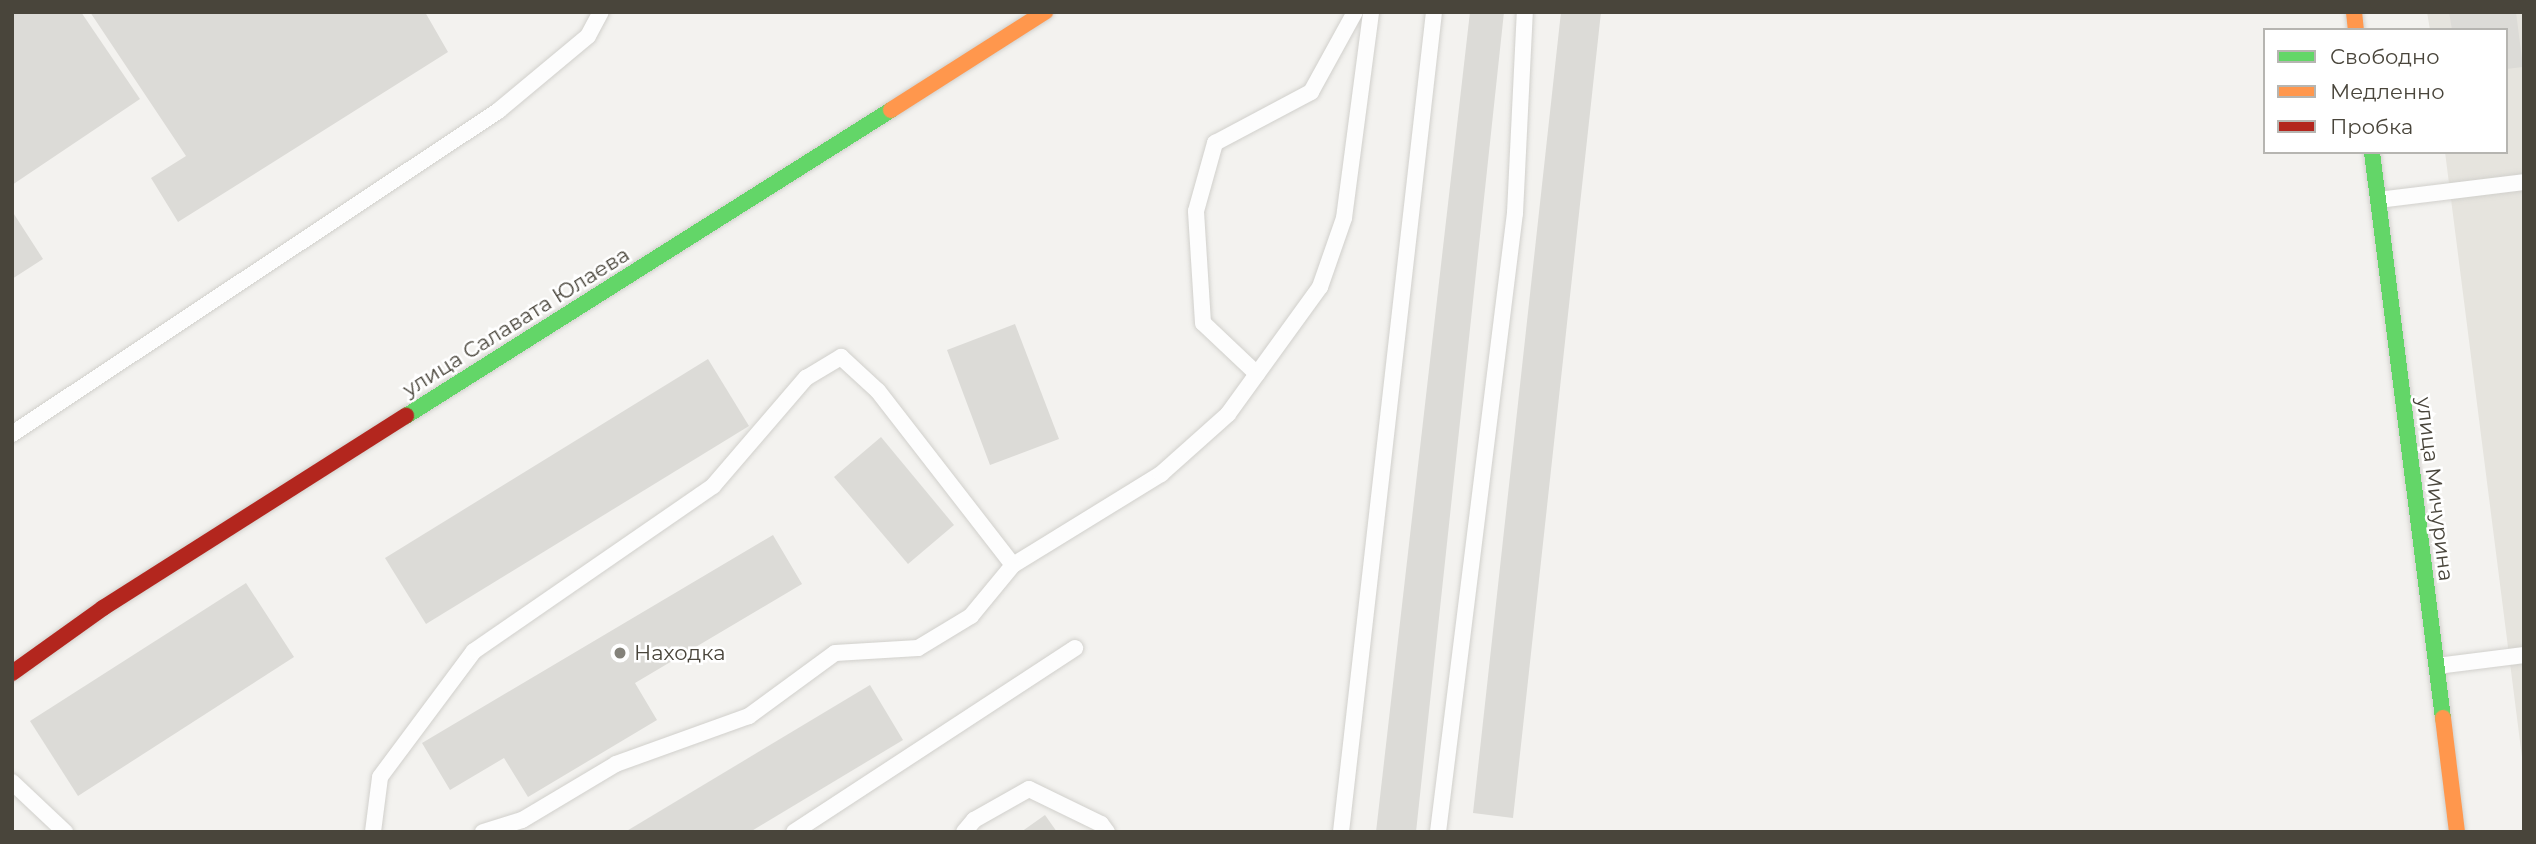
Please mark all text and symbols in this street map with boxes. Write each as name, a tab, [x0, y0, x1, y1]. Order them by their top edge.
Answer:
legend	[2263, 28, 2508, 154]
text: Свободно	[2330, 44, 2440, 69]
text: Медленно	[2330, 79, 2445, 104]
text: Пробка	[2330, 114, 2413, 139]
street label: улица Салавата Юлаева	[398, 242, 634, 402]
street label: улица Мичурина	[2411, 396, 2459, 582]
place label: Находка	[634, 640, 725, 666]
marker: Находка	[612, 645, 628, 661]

